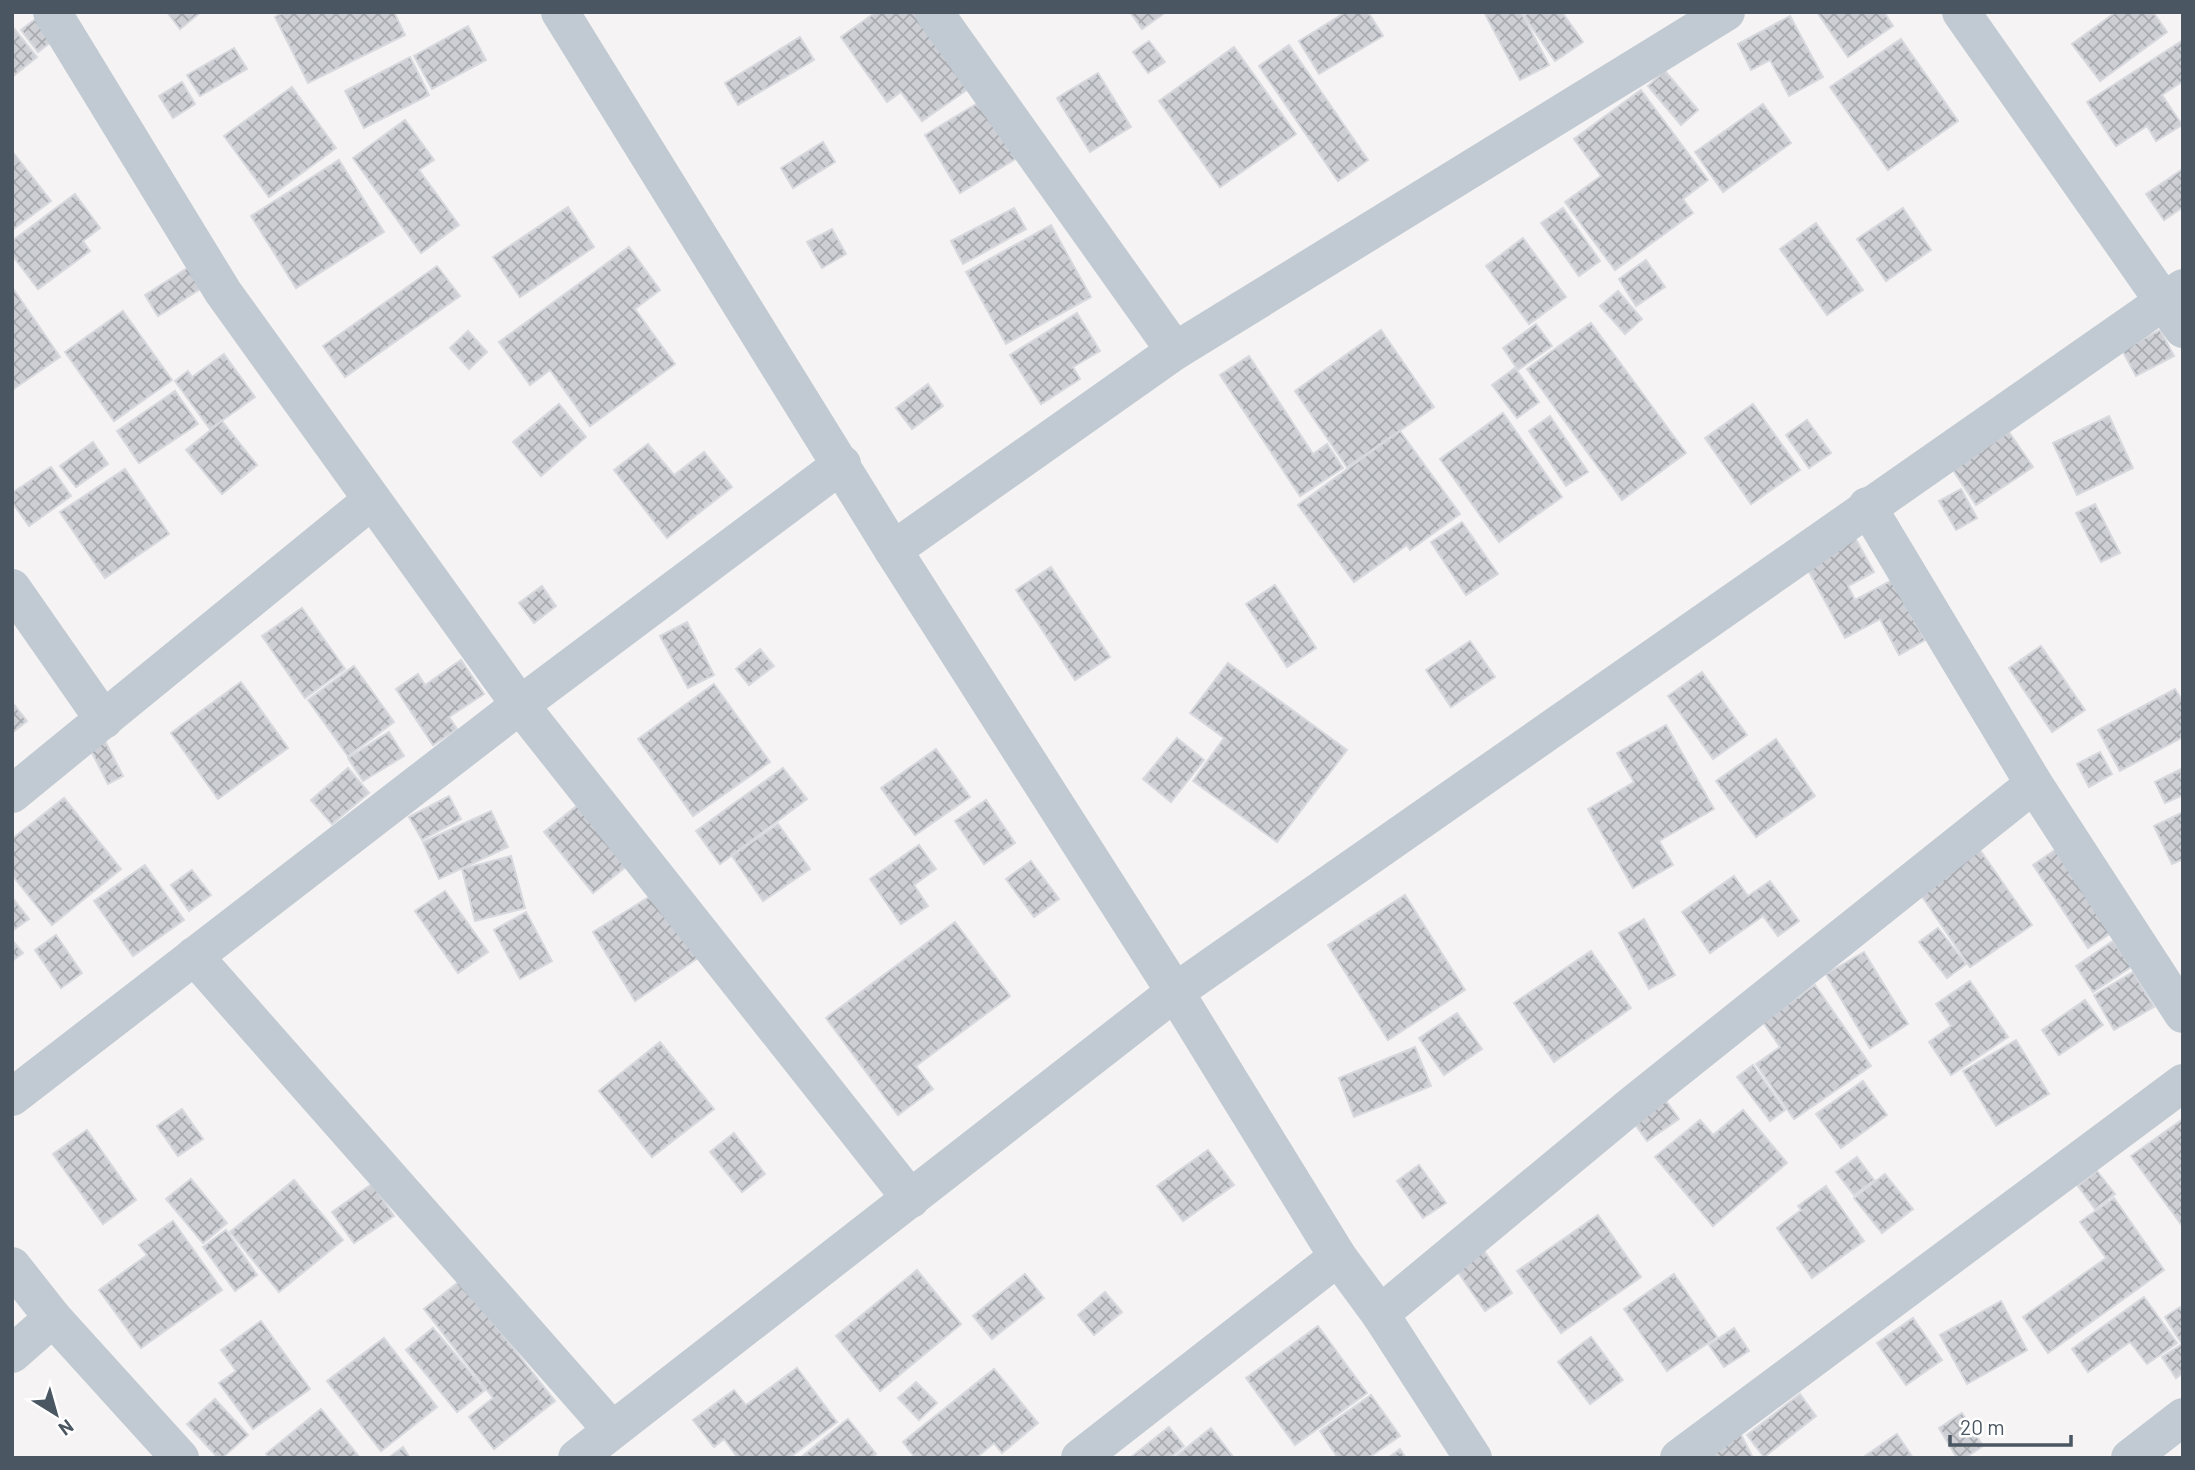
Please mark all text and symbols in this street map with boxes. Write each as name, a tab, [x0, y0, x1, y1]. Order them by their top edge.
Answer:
north arrow	[21, 1379, 91, 1449]
scale bar	[1950, 1404, 2071, 1448]
text: 20 m	[1960, 1414, 2005, 1439]
text: N	[55, 1415, 79, 1441]

